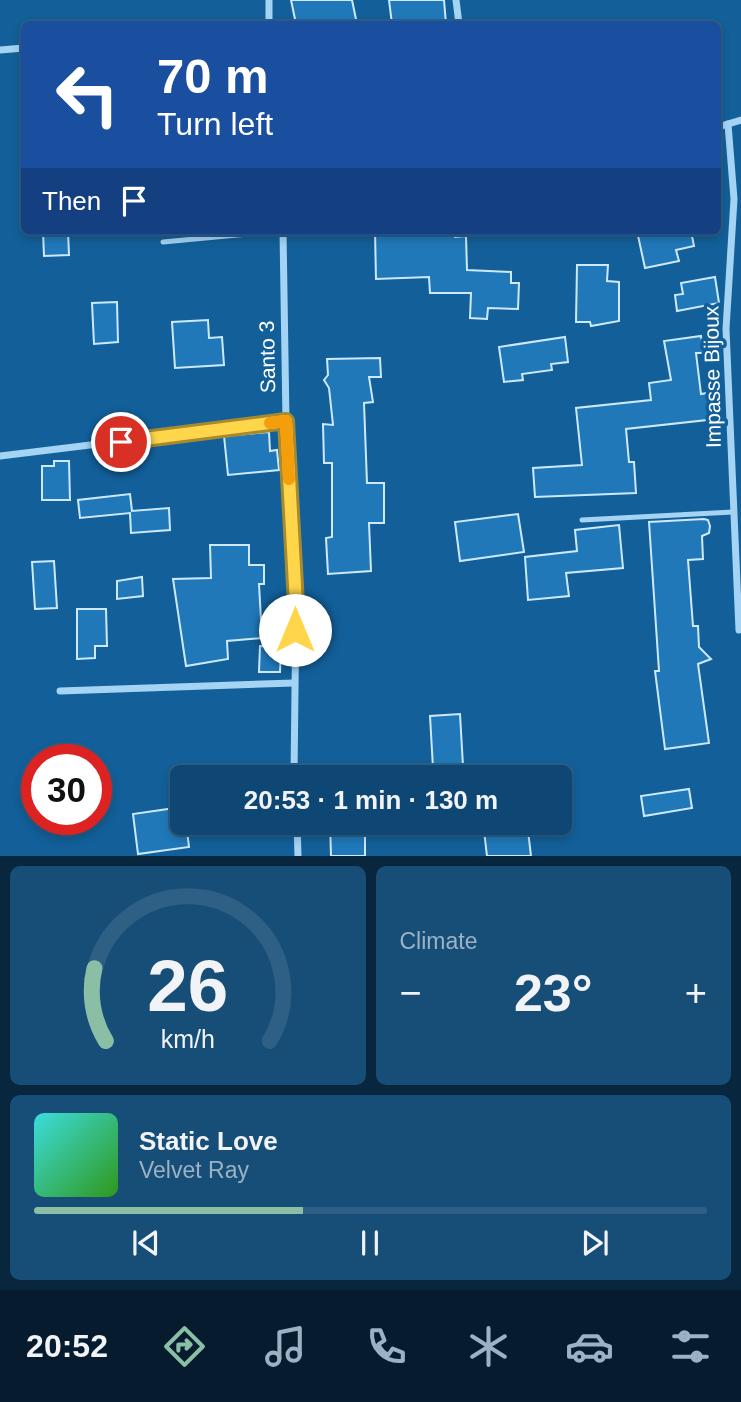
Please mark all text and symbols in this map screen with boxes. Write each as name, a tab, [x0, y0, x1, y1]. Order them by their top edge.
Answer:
icon: left	[42, 49, 133, 140]
text: 70 m	[157, 49, 269, 103]
text: Turn left	[157, 106, 273, 142]
icon: arrive	[115, 182, 153, 220]
text: Then	[42, 186, 101, 216]
street label: Impasse Bijoux	[699, 305, 725, 448]
street label: Santo 3	[255, 321, 279, 393]
pin	[91, 412, 151, 472]
icon: arrive	[102, 423, 140, 461]
position arrow	[258, 593, 332, 667]
speed limit sign: 30	[21, 744, 112, 835]
text: 20:53 · 1 min · 130 m	[244, 785, 498, 815]
text: Climate	[400, 928, 477, 954]
text: 26	[147, 946, 228, 1027]
text: 23°	[514, 964, 593, 1022]
text: −	[400, 972, 422, 1014]
text: +	[685, 972, 707, 1014]
text: km/h	[161, 1025, 215, 1053]
text: Static Love	[139, 1126, 278, 1156]
text: Velvet Ray	[139, 1157, 249, 1183]
icon: previous	[127, 1224, 165, 1262]
icon: pause	[351, 1224, 389, 1262]
icon: next	[576, 1224, 614, 1262]
icon: directions	[160, 1322, 209, 1371]
icon: music	[261, 1322, 310, 1371]
icon: phone	[362, 1322, 411, 1371]
icon: climate	[464, 1322, 513, 1371]
icon: car	[565, 1322, 614, 1371]
icon: filters	[666, 1322, 715, 1371]
text: 20:52	[26, 1328, 108, 1364]

